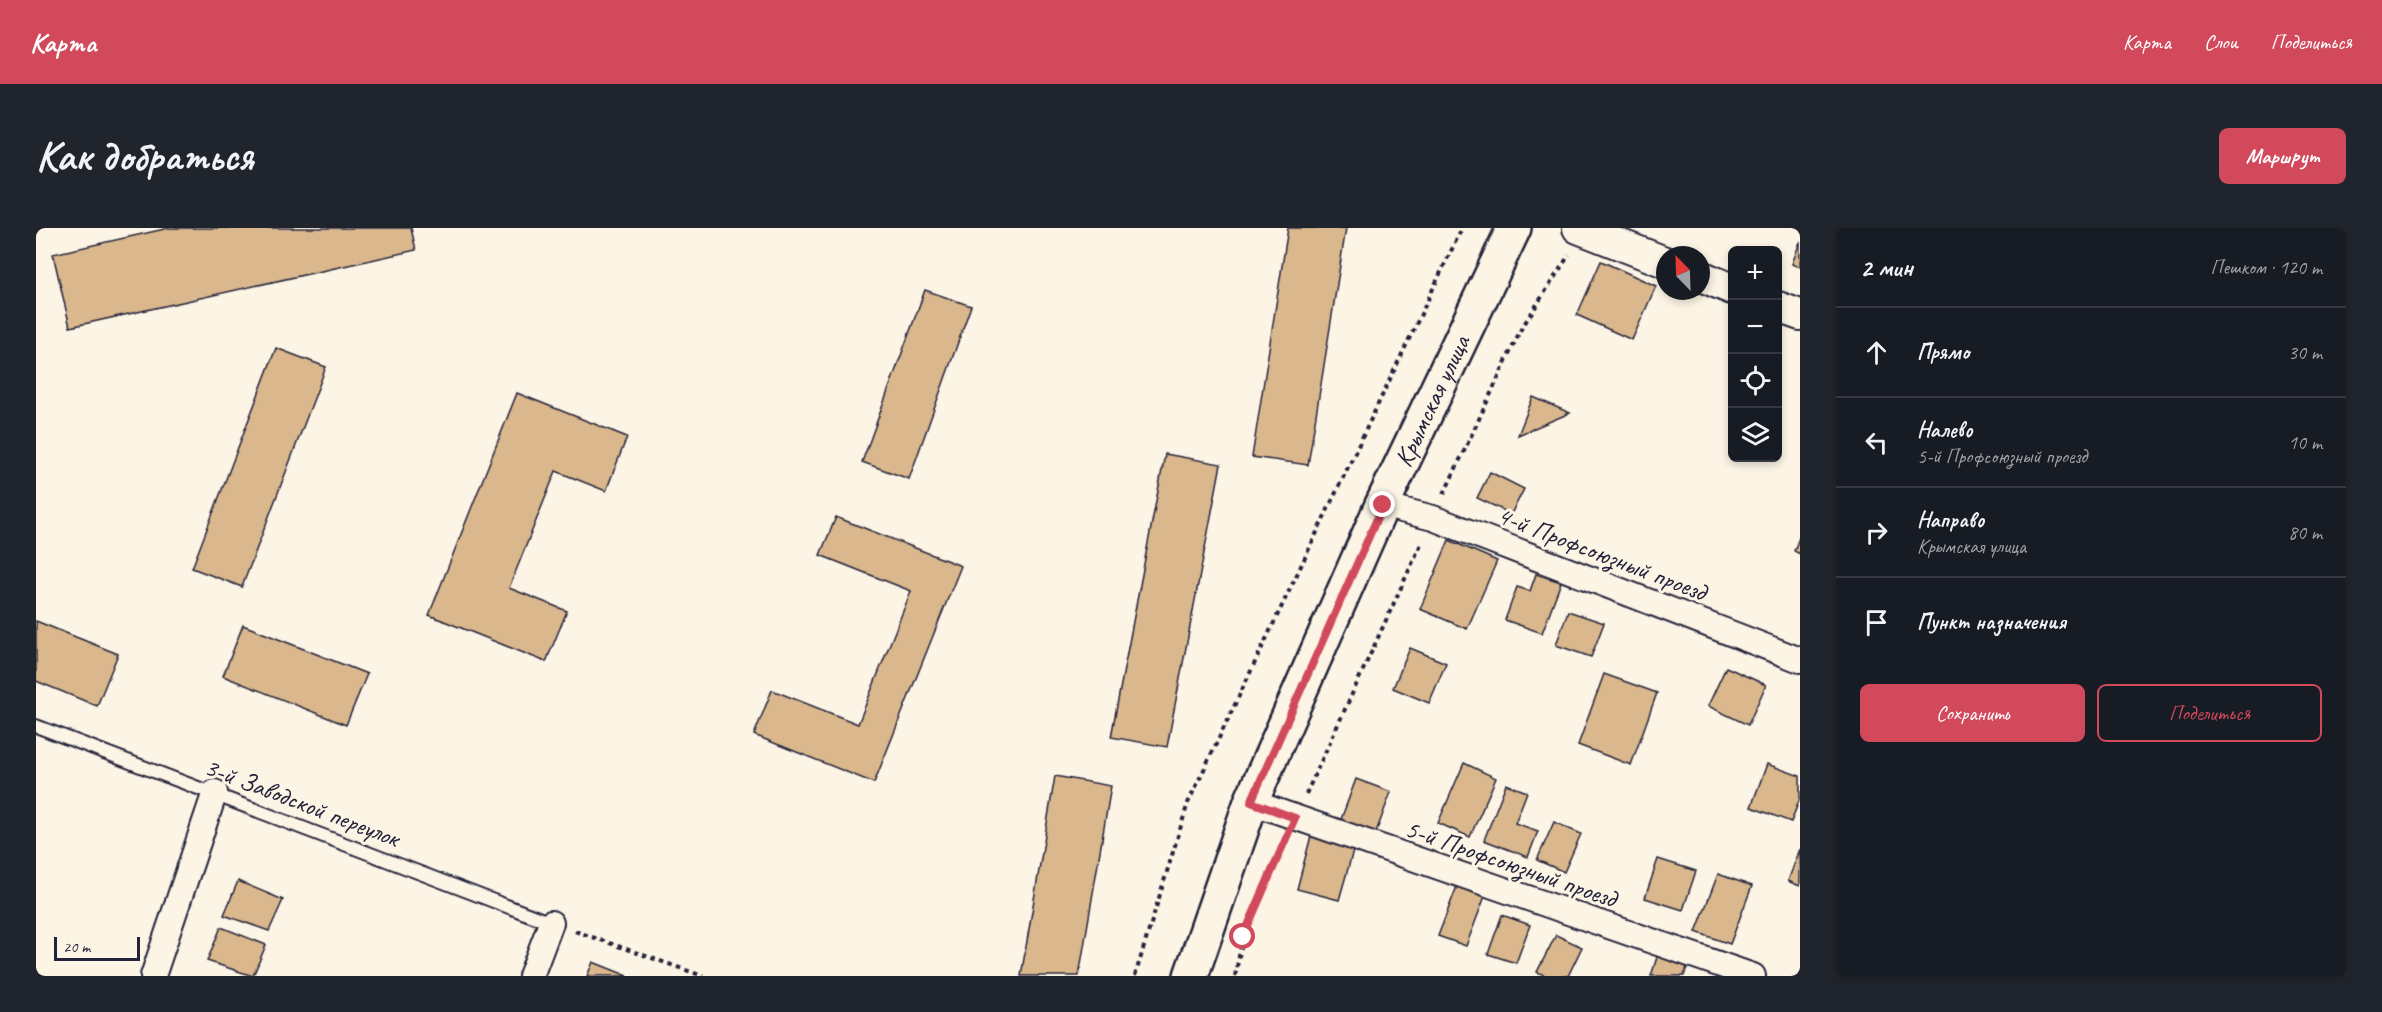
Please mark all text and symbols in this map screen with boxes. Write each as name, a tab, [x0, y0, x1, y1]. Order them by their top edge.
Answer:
text: Карта	[30, 25, 97, 60]
text: Карта	[2123, 29, 2171, 55]
text: Слои	[2204, 29, 2238, 55]
text: Поделиться	[2271, 29, 2352, 55]
button: Маршрут	[2219, 128, 2346, 184]
text: Как добраться	[36, 130, 253, 183]
north arrow	[1656, 246, 1710, 300]
map controls	[1728, 246, 1782, 462]
button: +	[1728, 246, 1782, 300]
text: 2 мин	[1860, 251, 1913, 284]
text: Пешком · 120 m	[2210, 255, 2322, 280]
button: −	[1728, 300, 1782, 354]
street label: Крымская улица	[1387, 329, 1478, 472]
icon: ahead	[1860, 336, 1893, 369]
text: Прямо	[1917, 338, 1969, 366]
text: 30 m	[2288, 340, 2322, 365]
button: locate	[1728, 354, 1782, 408]
button: layers	[1728, 408, 1782, 462]
text: Налево	[1917, 416, 1973, 444]
icon: left	[1860, 426, 1893, 459]
text: 10 m	[2288, 430, 2322, 455]
text: 5-й Профсоюзный проезд	[1917, 444, 2087, 469]
route end	[1369, 491, 1395, 517]
street label: 4-й Профсоюзный проезд	[1492, 498, 1714, 610]
text: Направо	[1917, 506, 1984, 534]
icon: right	[1860, 516, 1893, 549]
text: 80 m	[2288, 520, 2322, 545]
text: Крымская улица	[1917, 534, 2026, 559]
icon: arrive	[1860, 606, 1893, 639]
text: Пункт назначения	[1917, 608, 2066, 636]
button: Сохранить	[1860, 684, 2085, 742]
button: Поделиться	[2097, 684, 2322, 742]
street label: 3-й Заводской переулок	[200, 750, 406, 856]
street label: 5-й Профсоюзный проезд	[1401, 812, 1623, 917]
route start	[1229, 923, 1255, 949]
scale bar	[54, 934, 140, 962]
text: 20 m	[63, 937, 90, 957]

